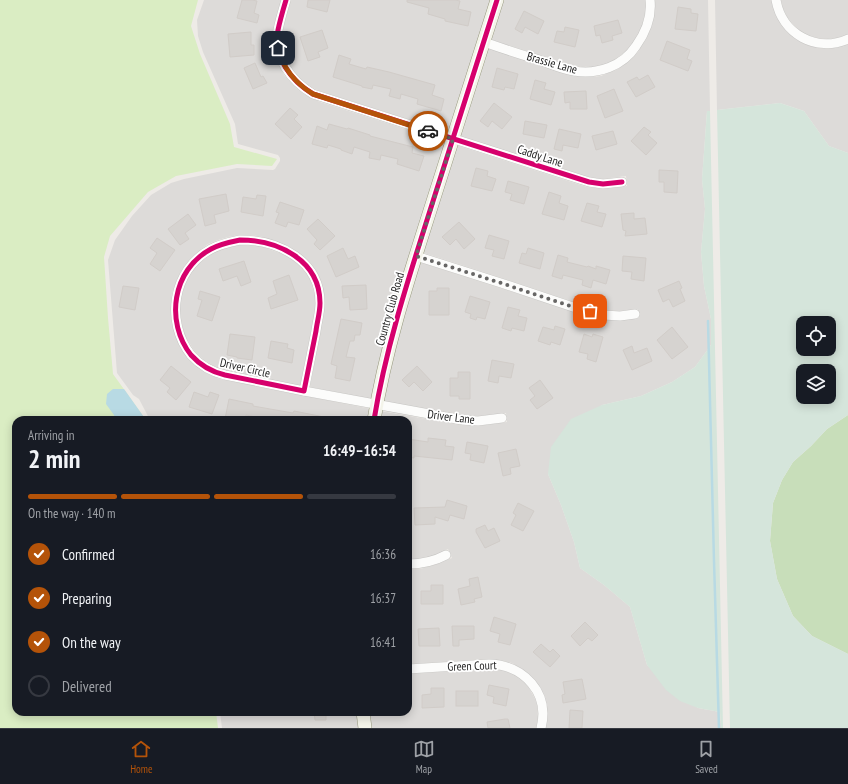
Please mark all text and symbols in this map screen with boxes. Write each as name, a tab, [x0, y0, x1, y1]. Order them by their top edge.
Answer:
pin	[261, 31, 295, 65]
icon: home	[267, 37, 289, 59]
street label: Brassie Lane	[525, 48, 579, 77]
courier	[408, 111, 448, 151]
icon: car	[417, 120, 439, 142]
street label: Caddy Lane	[515, 141, 565, 170]
street label: Country Club Road	[372, 270, 407, 347]
pin	[573, 294, 607, 328]
icon: bag	[579, 300, 601, 322]
map controls	[796, 316, 836, 404]
button: locate	[796, 316, 836, 356]
street label: Driver Circle	[219, 354, 272, 381]
button: layers	[796, 364, 836, 404]
street label: Driver Lane	[427, 406, 476, 427]
text: Arriving in	[28, 427, 75, 444]
text: 16:49–16:54	[323, 441, 396, 460]
text: 2 min	[28, 442, 81, 475]
text: On the way · 140 m	[28, 505, 115, 522]
icon: check	[28, 543, 50, 565]
text: Confirmed	[62, 545, 115, 564]
text: 16:36	[370, 546, 396, 563]
icon: check	[28, 587, 50, 609]
text: Preparing	[62, 589, 112, 608]
text: 16:37	[370, 590, 396, 607]
icon: check	[28, 631, 50, 653]
text: On the way	[62, 633, 121, 652]
text: 16:41	[370, 634, 396, 651]
street label: Green Court	[447, 657, 498, 674]
text: Delivered	[62, 677, 112, 696]
tab: Home	[130, 738, 153, 776]
tab: Map	[413, 738, 435, 776]
tab: Saved	[695, 738, 718, 776]

